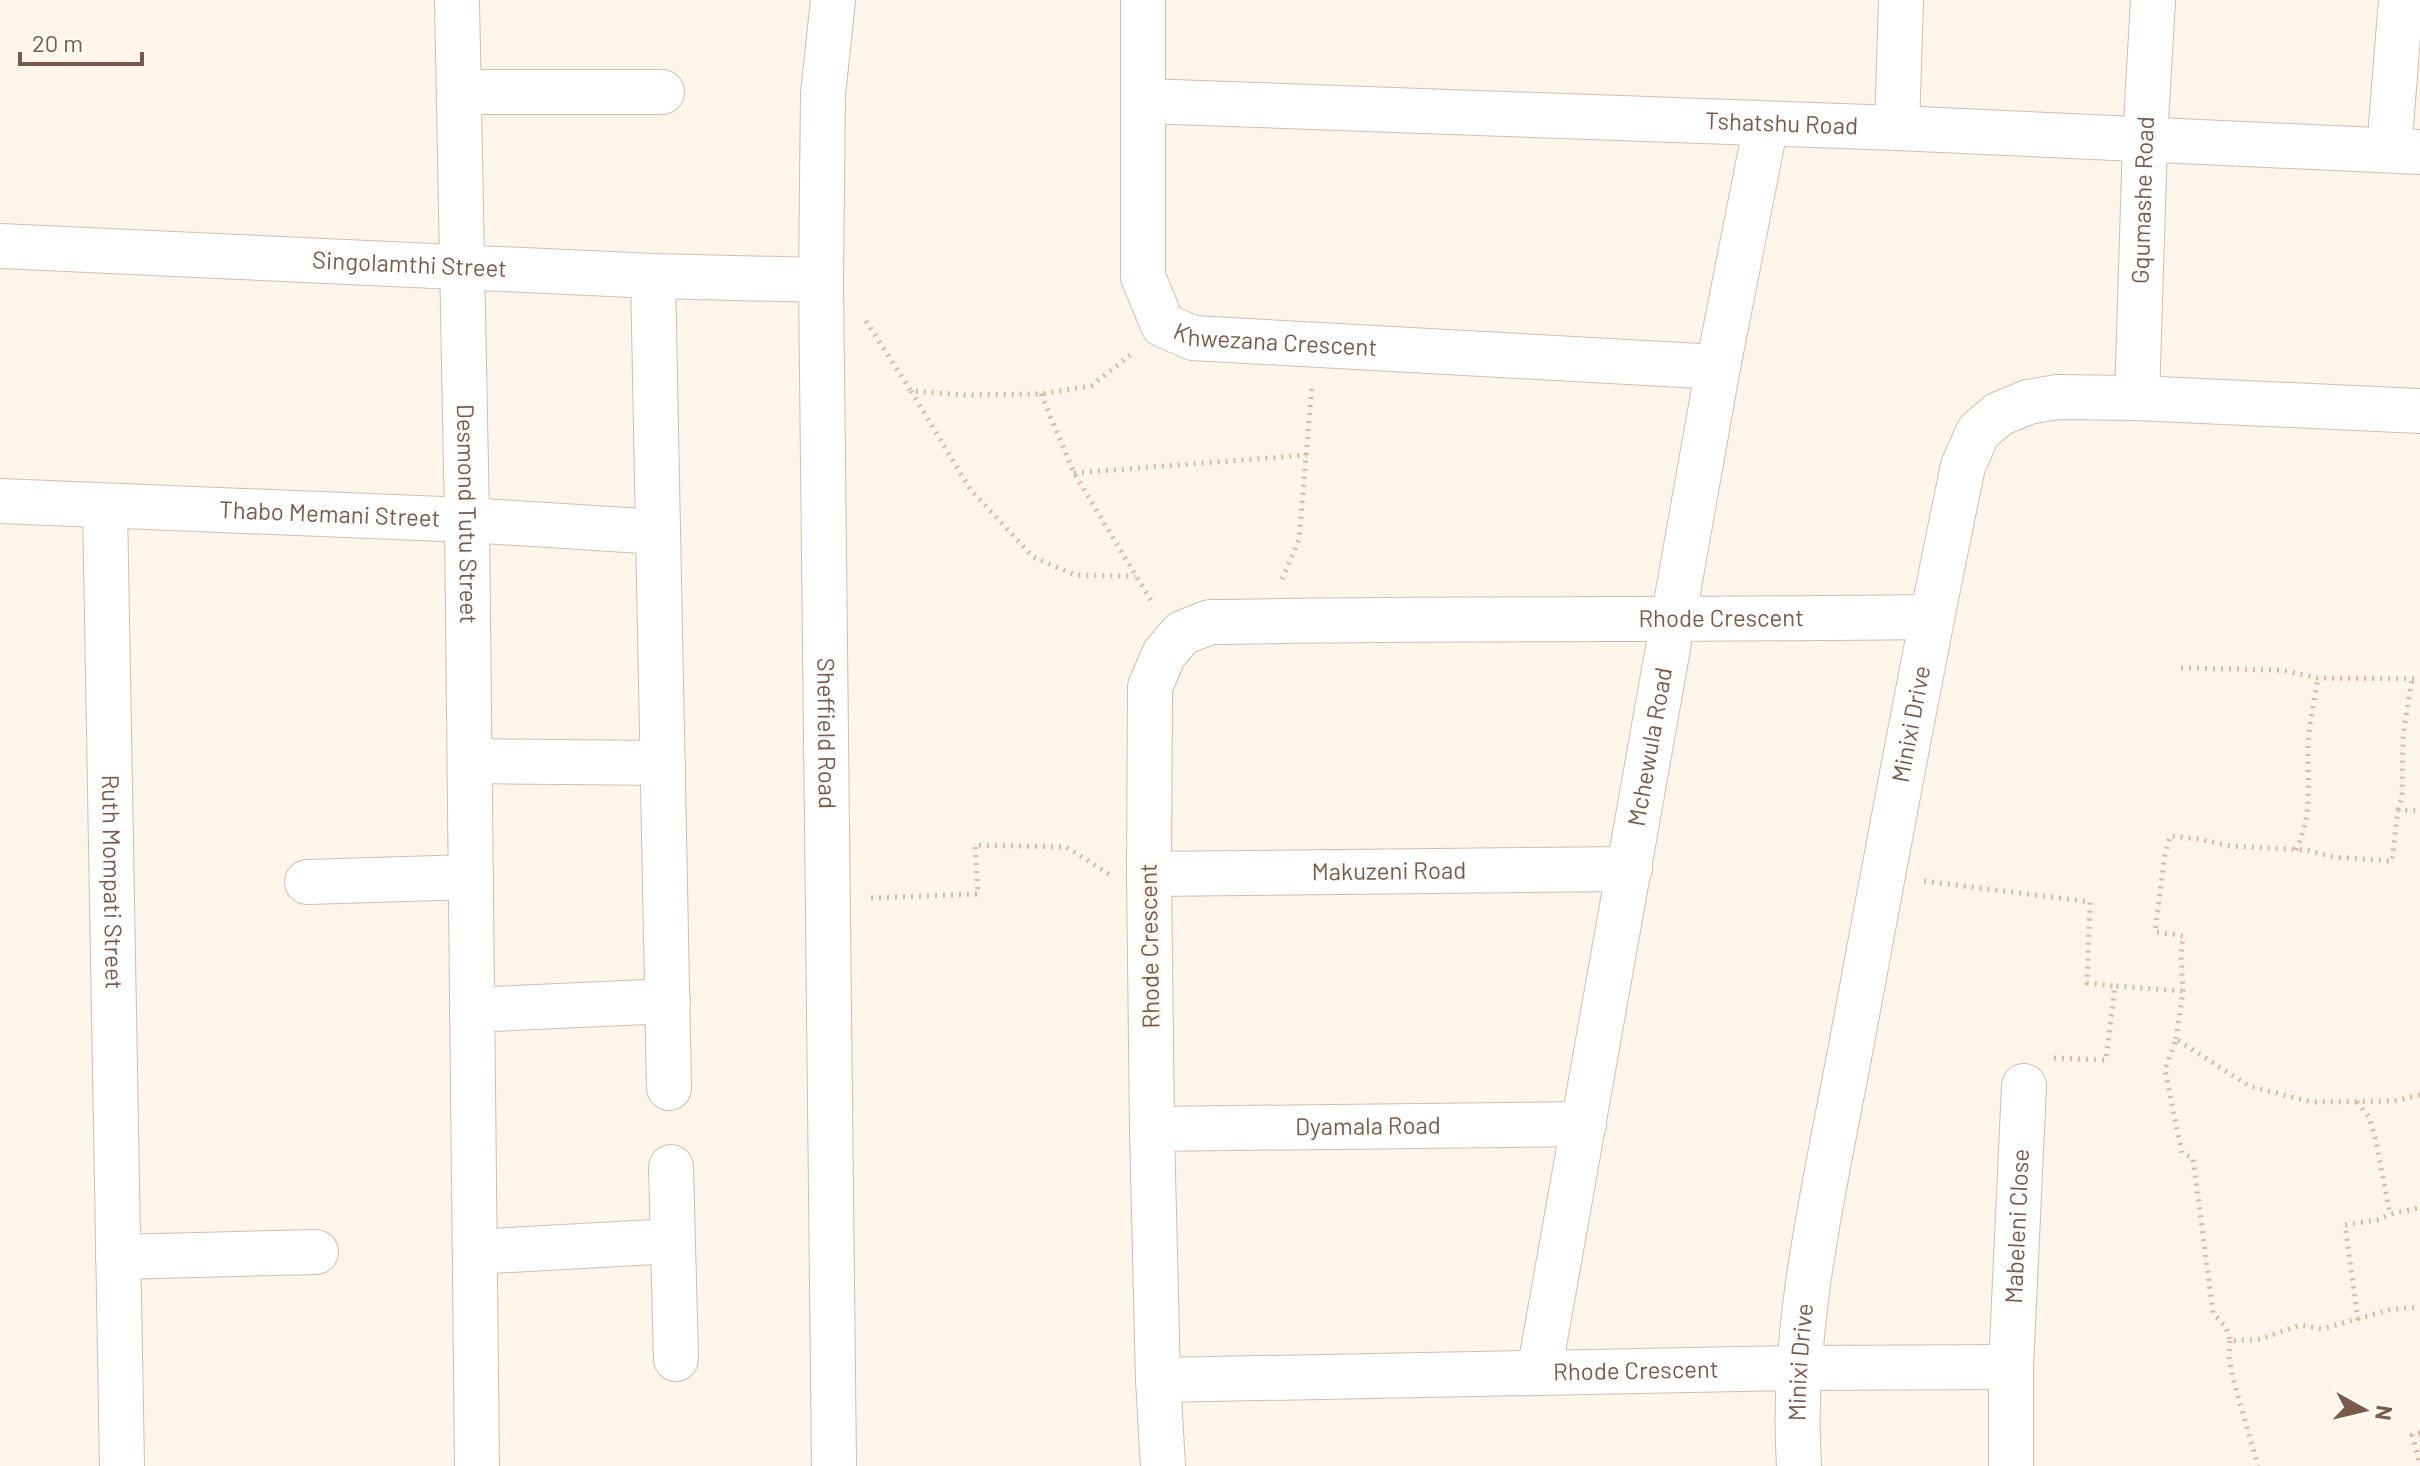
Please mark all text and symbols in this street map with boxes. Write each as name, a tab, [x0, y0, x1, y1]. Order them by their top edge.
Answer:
scale bar	[20, 16, 142, 66]
text: 20 m	[32, 28, 83, 57]
street label: Tshatshu Road	[1705, 105, 1859, 140]
street label: Gqumashe Road	[2125, 115, 2159, 284]
street label: Singolamthi Street	[312, 244, 508, 282]
street label: Khwezana Crescent	[1170, 315, 1378, 361]
street label: Desmond Tutu Street	[452, 404, 484, 624]
street label: Thabo Memani Street	[219, 494, 441, 532]
street label: Rhode Crescent	[1638, 602, 1804, 632]
street label: Sheffield Road	[812, 658, 843, 809]
street label: Minixi Drive	[1885, 663, 1935, 785]
street label: Mchewula Road	[1621, 665, 1677, 828]
street label: Ruth Mompati Street	[97, 774, 130, 990]
street label: Makuzeni Road	[1311, 855, 1467, 885]
street label: Rhode Crescent	[1133, 863, 1164, 1029]
street label: Dyamala Road	[1295, 1110, 1441, 1140]
street label: Mabeleni Close	[1998, 1148, 2034, 1304]
street label: Minixi Drive	[1782, 1301, 1818, 1421]
street label: Rhode Crescent	[1553, 1353, 1719, 1386]
north arrow	[2324, 1370, 2404, 1450]
text: N	[2371, 1404, 2399, 1422]

